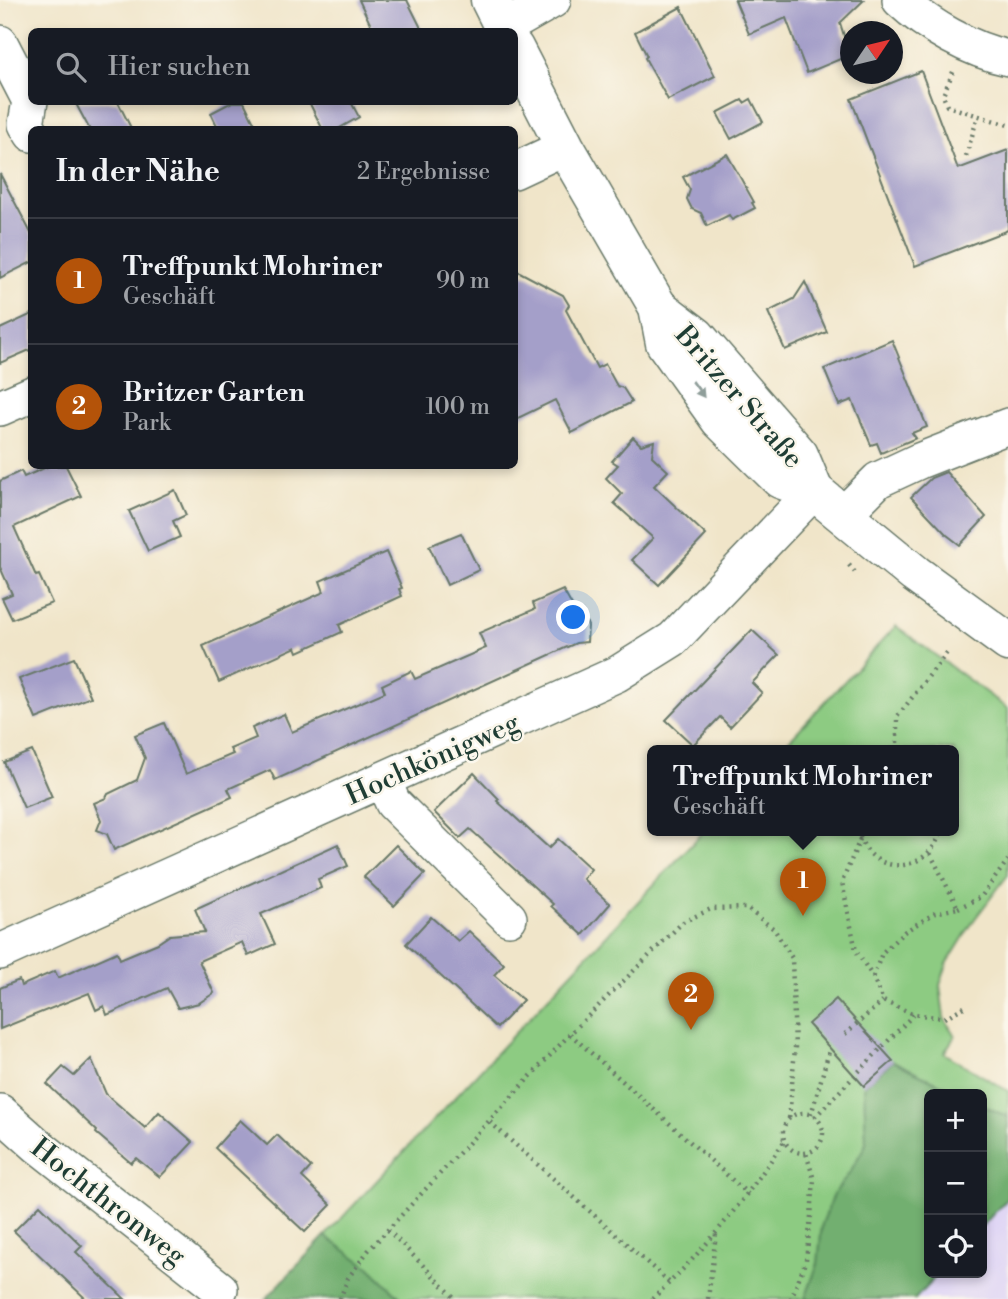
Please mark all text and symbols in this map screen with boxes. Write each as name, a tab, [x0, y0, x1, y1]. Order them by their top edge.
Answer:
north arrow	[840, 21, 903, 84]
search box	[28, 28, 518, 105]
icon: search	[52, 48, 90, 86]
text: Hier suchen	[108, 51, 250, 83]
text: In der Nähe	[56, 153, 220, 191]
text: 2 Ergebnisse	[357, 158, 490, 186]
text: Treffpunkt Mohriner	[123, 251, 383, 283]
text: 1	[73, 267, 85, 295]
text: 90 m	[436, 267, 490, 295]
text: Geschäft	[123, 283, 216, 311]
street label: Britzer Straße	[666, 317, 811, 476]
text: Britzer Garten	[123, 377, 305, 409]
one-way arrow	[691, 380, 705, 398]
text: 2	[72, 393, 86, 421]
text: 100 m	[425, 393, 490, 421]
text: Park	[123, 409, 171, 437]
your location	[556, 600, 590, 634]
street label: Hochkönigweg	[340, 705, 526, 813]
popup	[647, 745, 959, 836]
text: Treffpunkt Mohriner	[673, 761, 933, 793]
text: Geschäft	[673, 793, 766, 821]
pin: 1	[780, 858, 826, 916]
pin: 2	[668, 972, 714, 1030]
map controls	[924, 1089, 987, 1278]
button: +	[924, 1089, 987, 1152]
street label: Hochthronweg	[23, 1131, 193, 1274]
button: −	[924, 1152, 987, 1215]
button: locate	[924, 1215, 987, 1278]

